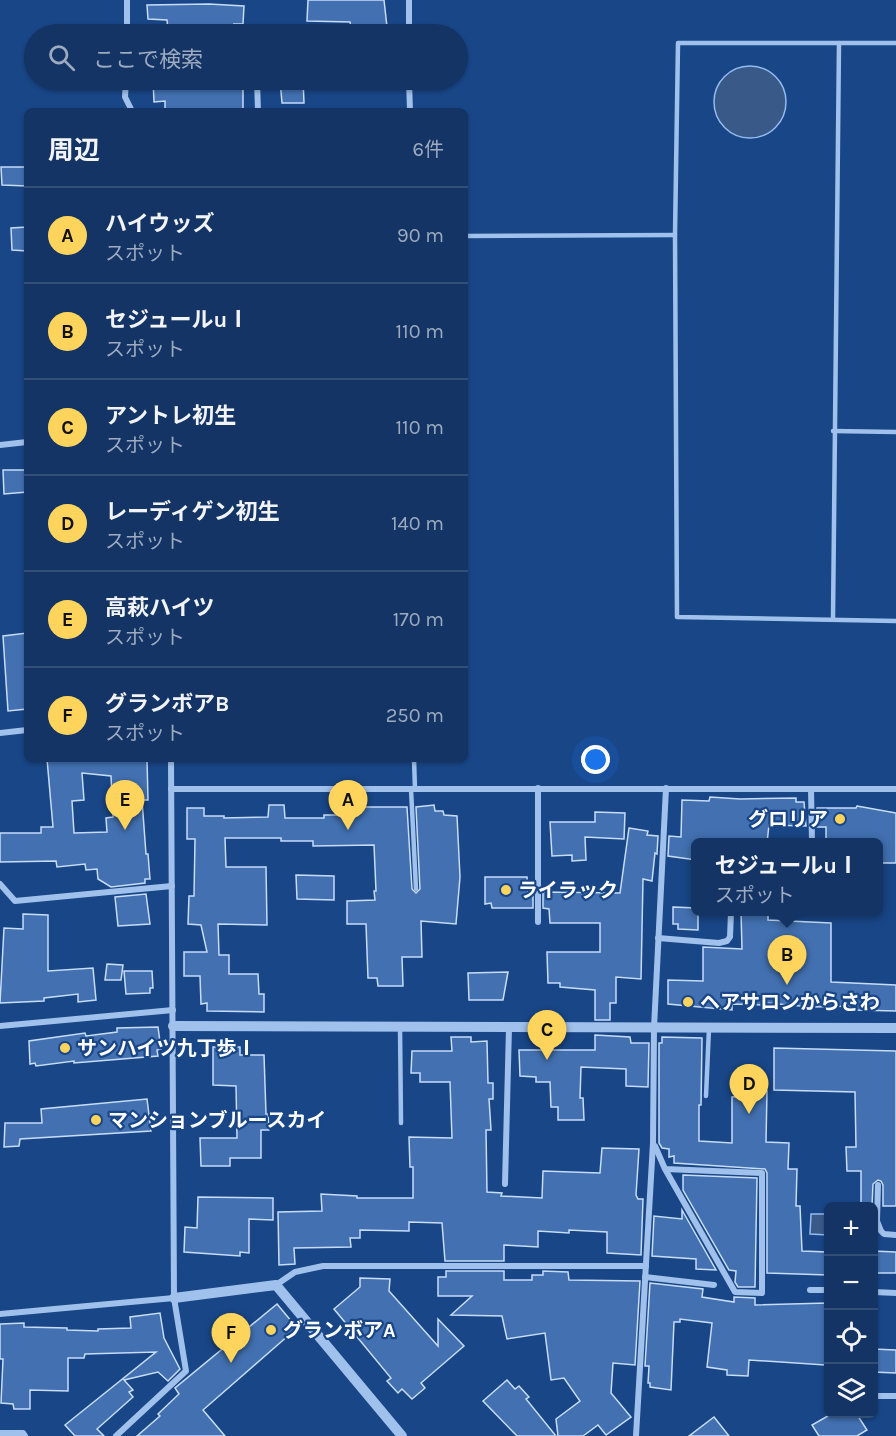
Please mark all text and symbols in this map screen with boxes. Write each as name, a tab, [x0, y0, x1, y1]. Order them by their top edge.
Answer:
search box	[24, 24, 468, 90]
icon: search	[45, 41, 78, 74]
text: ここで検索	[93, 47, 203, 73]
text: 周辺	[48, 135, 100, 166]
text: 6件	[413, 138, 444, 161]
text: ハイウッズ	[105, 211, 215, 237]
text: A	[61, 224, 74, 247]
text: 90 m	[397, 224, 444, 247]
text: スポット	[105, 242, 185, 265]
text: セジュールuⅠ	[105, 307, 249, 333]
text: B	[61, 320, 74, 343]
text: 110 m	[395, 320, 444, 343]
text: スポット	[105, 338, 185, 361]
text: アントレ初生	[105, 403, 236, 429]
text: C	[61, 416, 74, 439]
text: 110 m	[395, 416, 444, 439]
text: スポット	[105, 434, 185, 457]
text: レーディゲン初生	[105, 499, 279, 525]
text: D	[61, 512, 74, 535]
text: 140 m	[391, 512, 444, 535]
text: スポット	[105, 530, 185, 553]
text: 高萩ハイツ	[105, 595, 215, 621]
text: E	[62, 608, 73, 631]
text: 170 m	[393, 608, 444, 631]
text: スポット	[105, 626, 185, 649]
text: グランボアB	[105, 691, 229, 717]
text: F	[62, 704, 73, 727]
text: 250 m	[386, 704, 444, 727]
text: スポット	[105, 722, 185, 745]
your location	[581, 745, 610, 774]
pin: E	[106, 780, 144, 830]
pin: A	[328, 780, 368, 830]
place label: グロリア	[748, 808, 828, 831]
marker: グロリア	[833, 812, 847, 826]
popup	[691, 838, 883, 916]
text: セジュールuⅠ	[715, 853, 859, 879]
place label: ライラック	[518, 879, 618, 902]
marker: ライラック	[499, 883, 513, 897]
text: スポット	[715, 884, 795, 907]
pin: B	[768, 936, 806, 985]
place label: ヘアサロンからさわ	[700, 991, 880, 1014]
marker: ヘアサロンからさわ	[681, 995, 695, 1009]
pin: C	[528, 1010, 566, 1060]
place label: サンハイツ九丁歩Ⅰ	[77, 1037, 257, 1060]
marker: サンハイツ九丁歩Ⅰ	[58, 1041, 72, 1055]
pin: D	[730, 1064, 768, 1114]
place label: マンションブルースカイ	[108, 1109, 326, 1132]
marker: マンションブルースカイ	[89, 1113, 103, 1127]
map controls	[824, 1202, 878, 1418]
button: +	[824, 1202, 878, 1256]
button: −	[824, 1256, 878, 1310]
button: locate	[824, 1310, 878, 1364]
pin: F	[212, 1314, 250, 1363]
place label: グランボアA	[283, 1319, 396, 1342]
marker: グランボアA	[264, 1323, 278, 1337]
button: layers	[824, 1364, 878, 1418]

